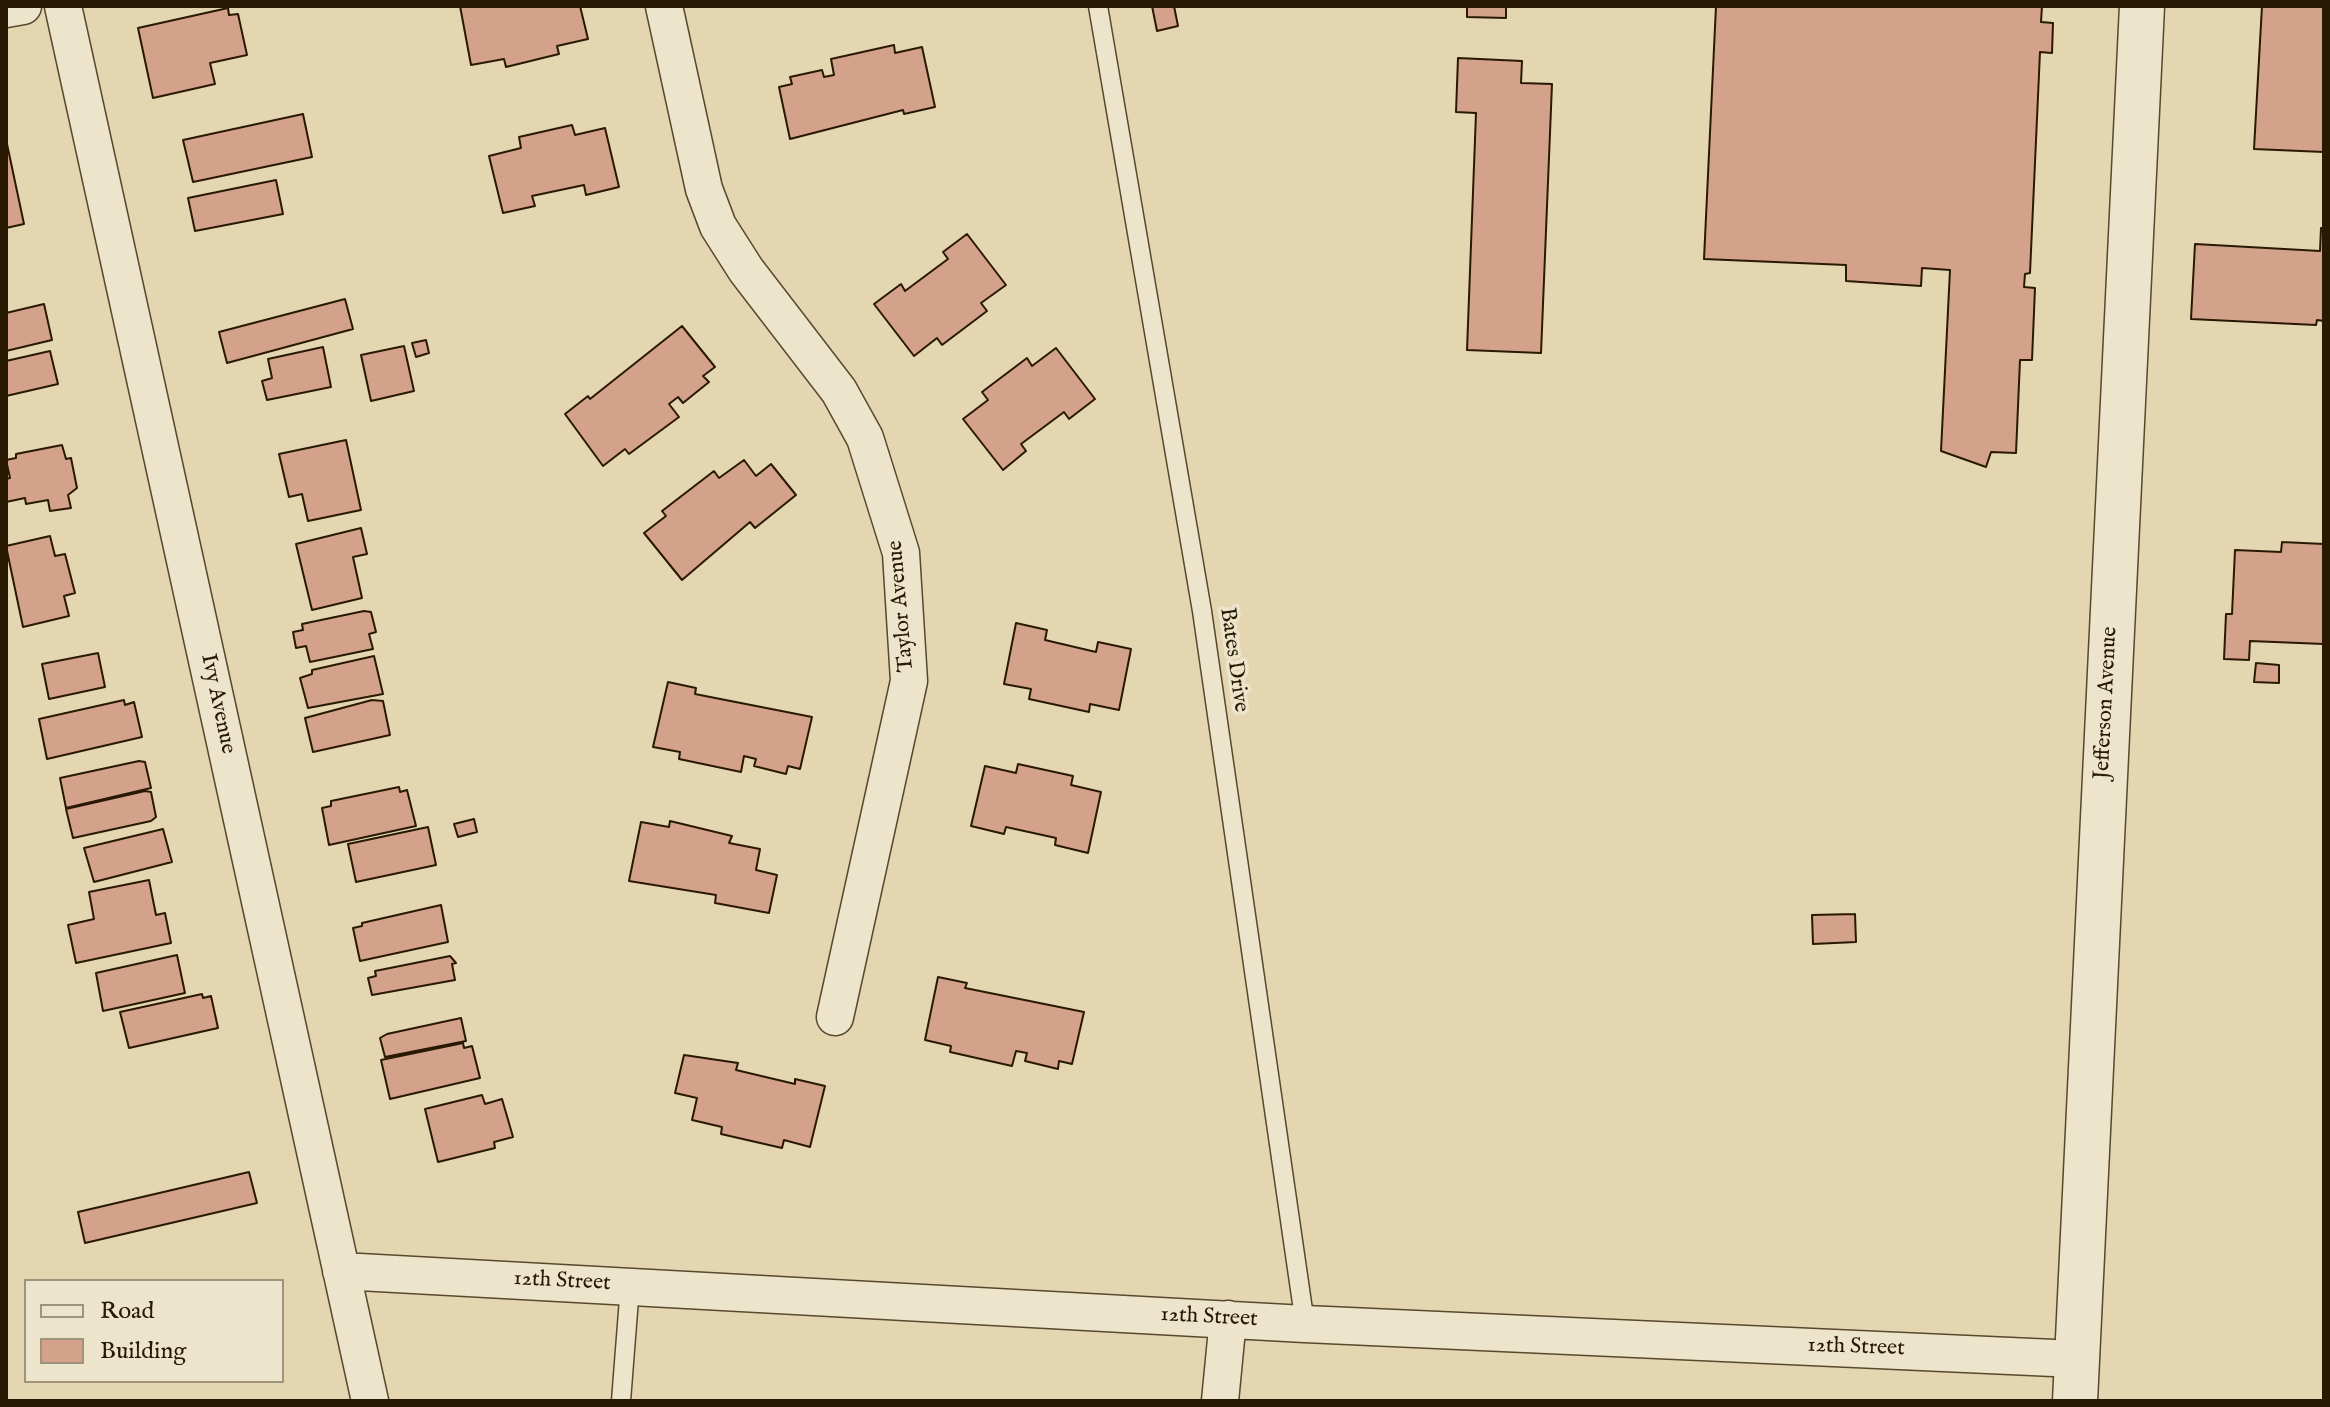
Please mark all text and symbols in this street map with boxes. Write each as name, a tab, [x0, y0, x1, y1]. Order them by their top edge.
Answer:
street label: Taylor Avenue	[883, 539, 921, 673]
street label: Bates Drive	[1213, 606, 1253, 714]
street label: Jefferson Avenue	[2090, 626, 2124, 780]
street label: Ivy Avenue	[194, 652, 240, 756]
street label: 12th Street	[513, 1266, 611, 1298]
legend	[24, 1279, 284, 1383]
text: Road	[100, 1296, 154, 1327]
street label: 12th Street	[1160, 1302, 1258, 1334]
street label: 12th Street	[1807, 1333, 1905, 1363]
text: Building	[100, 1336, 186, 1367]

